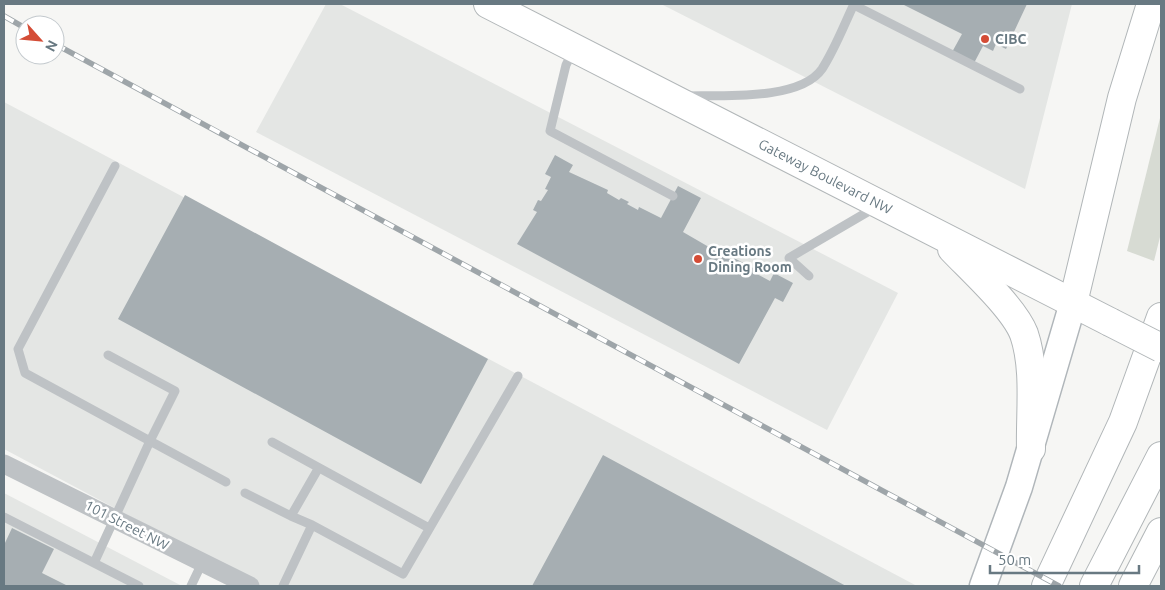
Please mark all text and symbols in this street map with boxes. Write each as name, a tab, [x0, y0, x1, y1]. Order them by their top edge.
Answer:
north arrow	[15, 15, 65, 65]
place label: CIBC	[995, 31, 1026, 47]
marker: CIBC	[979, 33, 991, 45]
text: N	[42, 38, 61, 54]
street label: Gateway Boulevard NW	[756, 136, 895, 217]
place label: Creations Dining Room	[708, 243, 792, 275]
marker: Creations Dining Room	[692, 253, 704, 265]
street label: 101 Street NW	[82, 497, 172, 553]
scale bar	[990, 542, 1139, 574]
text: 50 m	[998, 551, 1031, 568]

